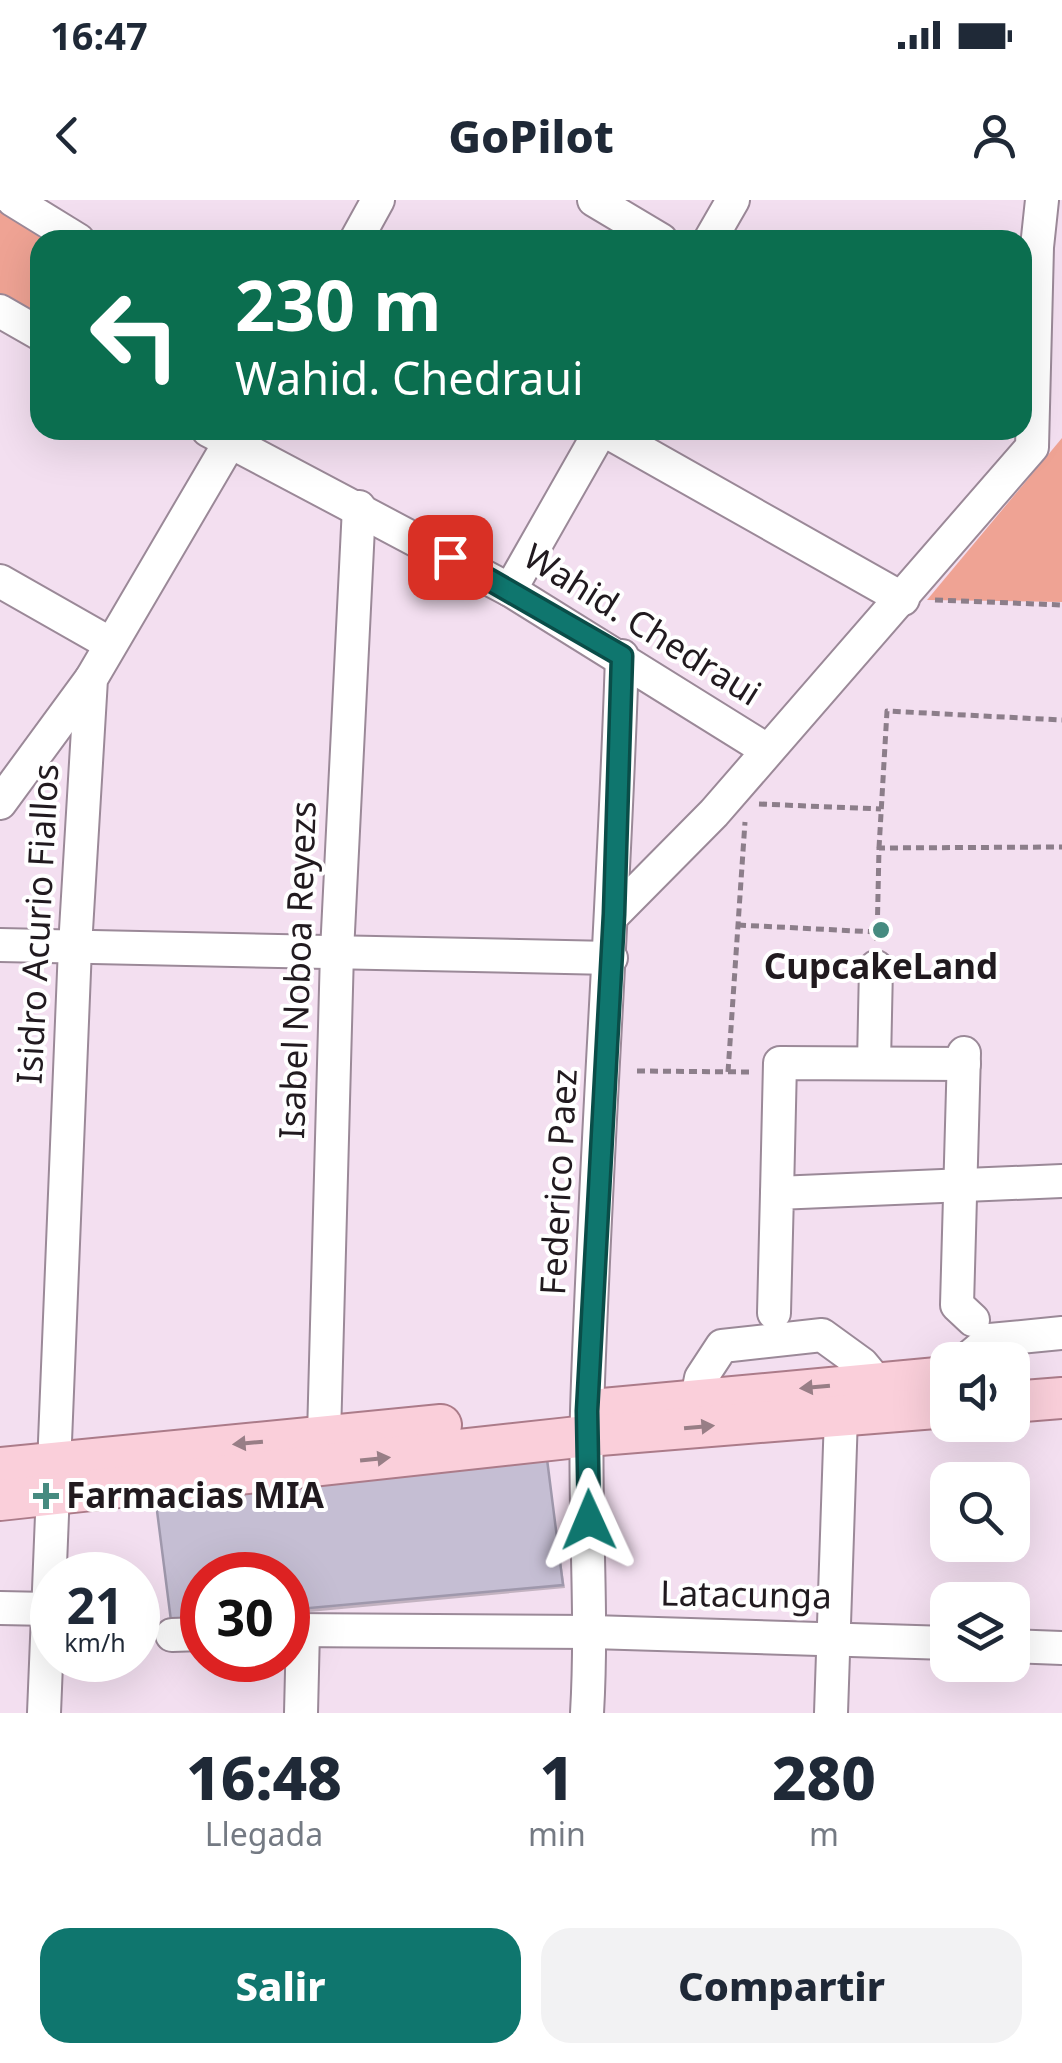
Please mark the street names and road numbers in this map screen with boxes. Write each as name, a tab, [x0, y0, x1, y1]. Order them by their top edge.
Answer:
street label: Wahid. Chedraui	[515, 532, 770, 716]
street label: Isidro Acurio Fiallos	[5, 763, 68, 1085]
street label: Isabel Noboa Reyezs	[267, 800, 326, 1140]
street label: Federico Paez	[528, 1068, 587, 1296]
street label: Latacunga	[660, 1569, 832, 1618]

